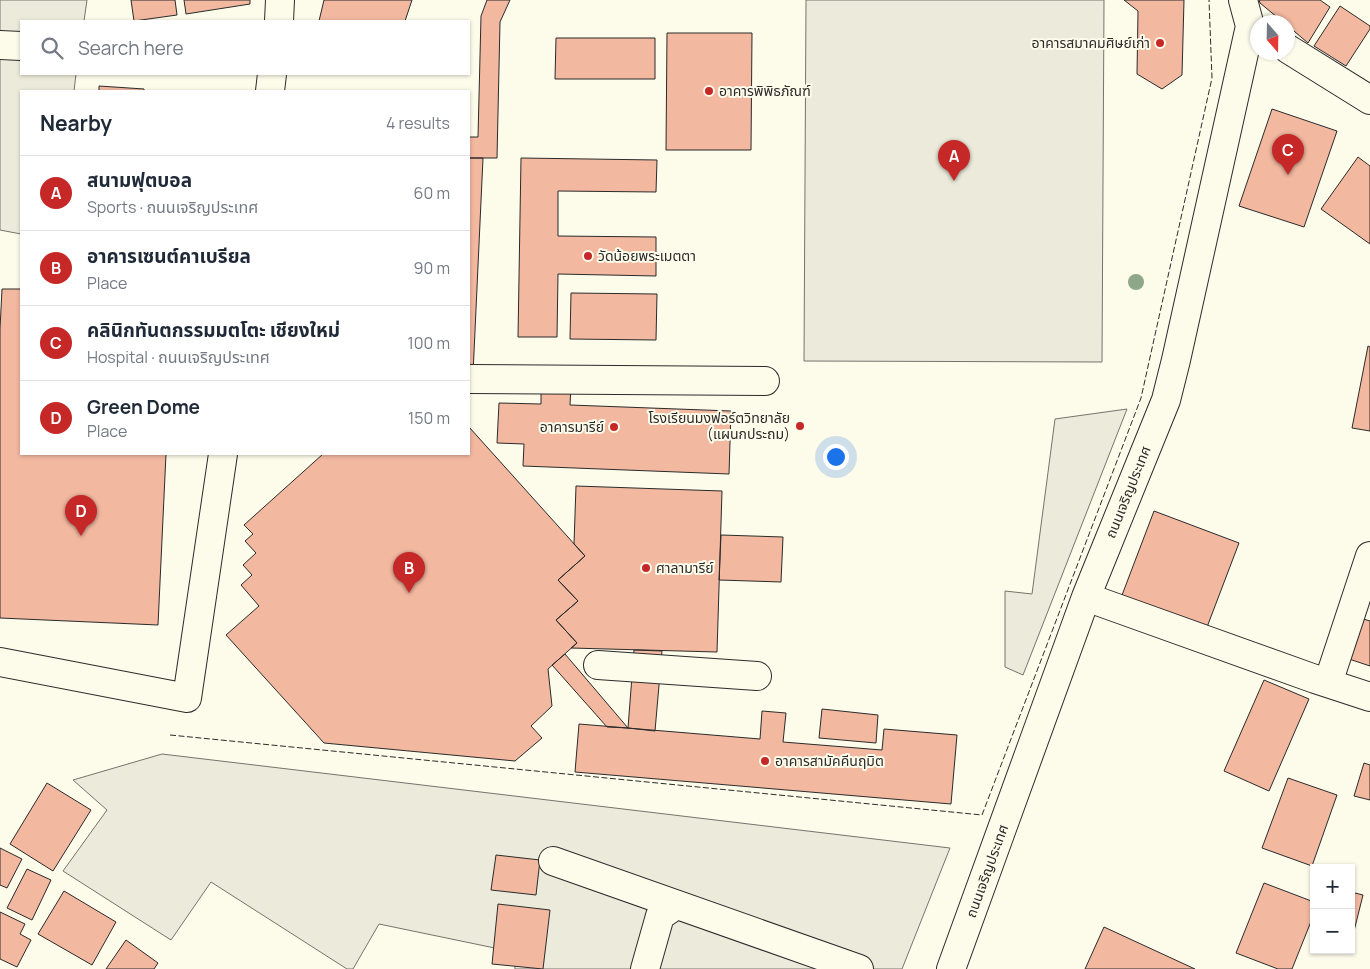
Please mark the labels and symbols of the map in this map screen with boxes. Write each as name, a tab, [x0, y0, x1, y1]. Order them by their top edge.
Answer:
north arrow	[1250, 15, 1295, 60]
place label: อาคารสมาคมศิษย์เก่า	[1031, 33, 1150, 52]
marker: อาคารสมาคมศิษย์เก่า	[1154, 37, 1166, 49]
place label: อาคารพิพิธภัณฑ์	[719, 81, 811, 100]
marker: อาคารพิพิธภัณฑ์	[703, 85, 715, 97]
pin: C	[1272, 134, 1304, 175]
pin: A	[938, 140, 970, 181]
place label: วัดน้อยพระเมตตา	[598, 246, 696, 265]
marker: วัดน้อยพระเมตตา	[582, 250, 594, 262]
place label: โรงเรียนมงฟอร์ตวิทยาลัย (แผนกประถม)	[649, 408, 790, 443]
place label: อาคารมารีย์	[540, 417, 604, 436]
marker: โรงเรียนมงฟอร์ตวิทยาลัย (แผนกประถม)	[794, 420, 806, 432]
marker: อาคารมารีย์	[608, 421, 620, 433]
street label: ถนนเจริญประเทศ	[1100, 443, 1155, 541]
your location	[823, 444, 849, 470]
pin: D	[65, 495, 97, 536]
pin: B	[393, 552, 425, 593]
place label: ศาลามารีย์	[656, 558, 714, 577]
marker: ศาลามารีย์	[640, 562, 652, 574]
place label: อาคารสามัคคีนฤมิต	[775, 751, 884, 770]
marker: อาคารสามัคคีนฤมิต	[759, 755, 771, 767]
street label: ถนนเจริญประเทศ	[961, 821, 1012, 920]

